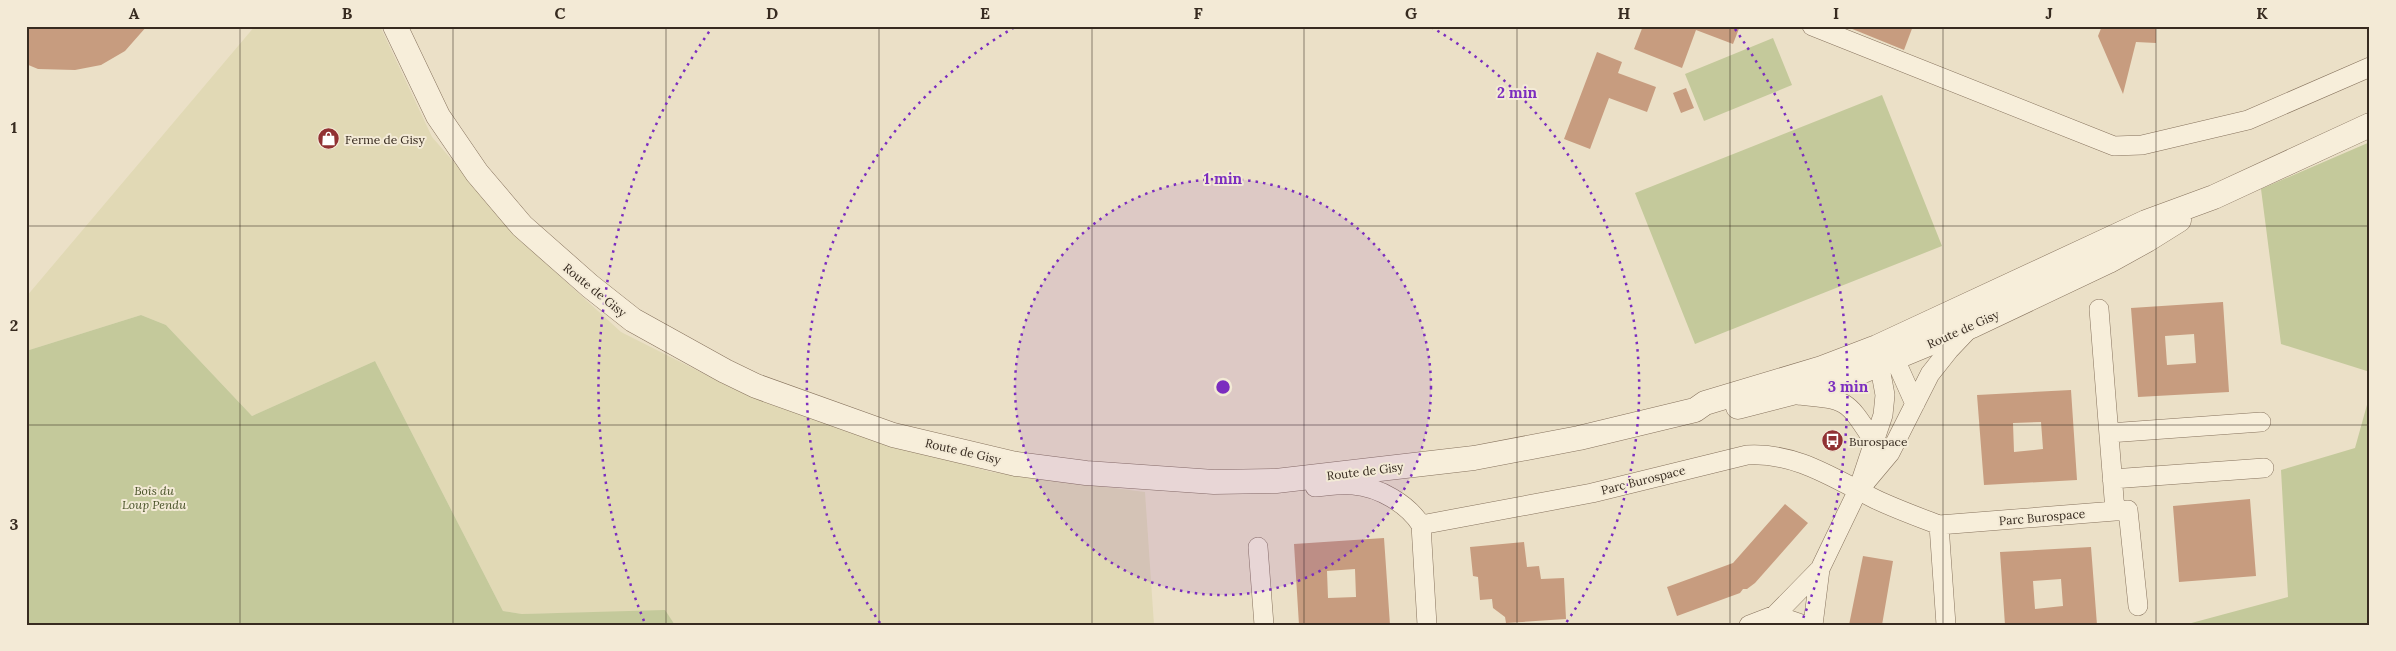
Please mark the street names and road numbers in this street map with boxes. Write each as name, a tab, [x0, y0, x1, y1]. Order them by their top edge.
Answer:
street label: Route de Gisy	[560, 260, 630, 321]
street label: Route de Gisy	[1925, 306, 2002, 352]
street label: Route de Gisy	[924, 435, 1003, 467]
street label: Route de Gisy	[1326, 459, 1405, 483]
street label: Parc Burospace	[1599, 462, 1687, 498]
street label: Parc Burospace	[1998, 506, 2086, 528]

